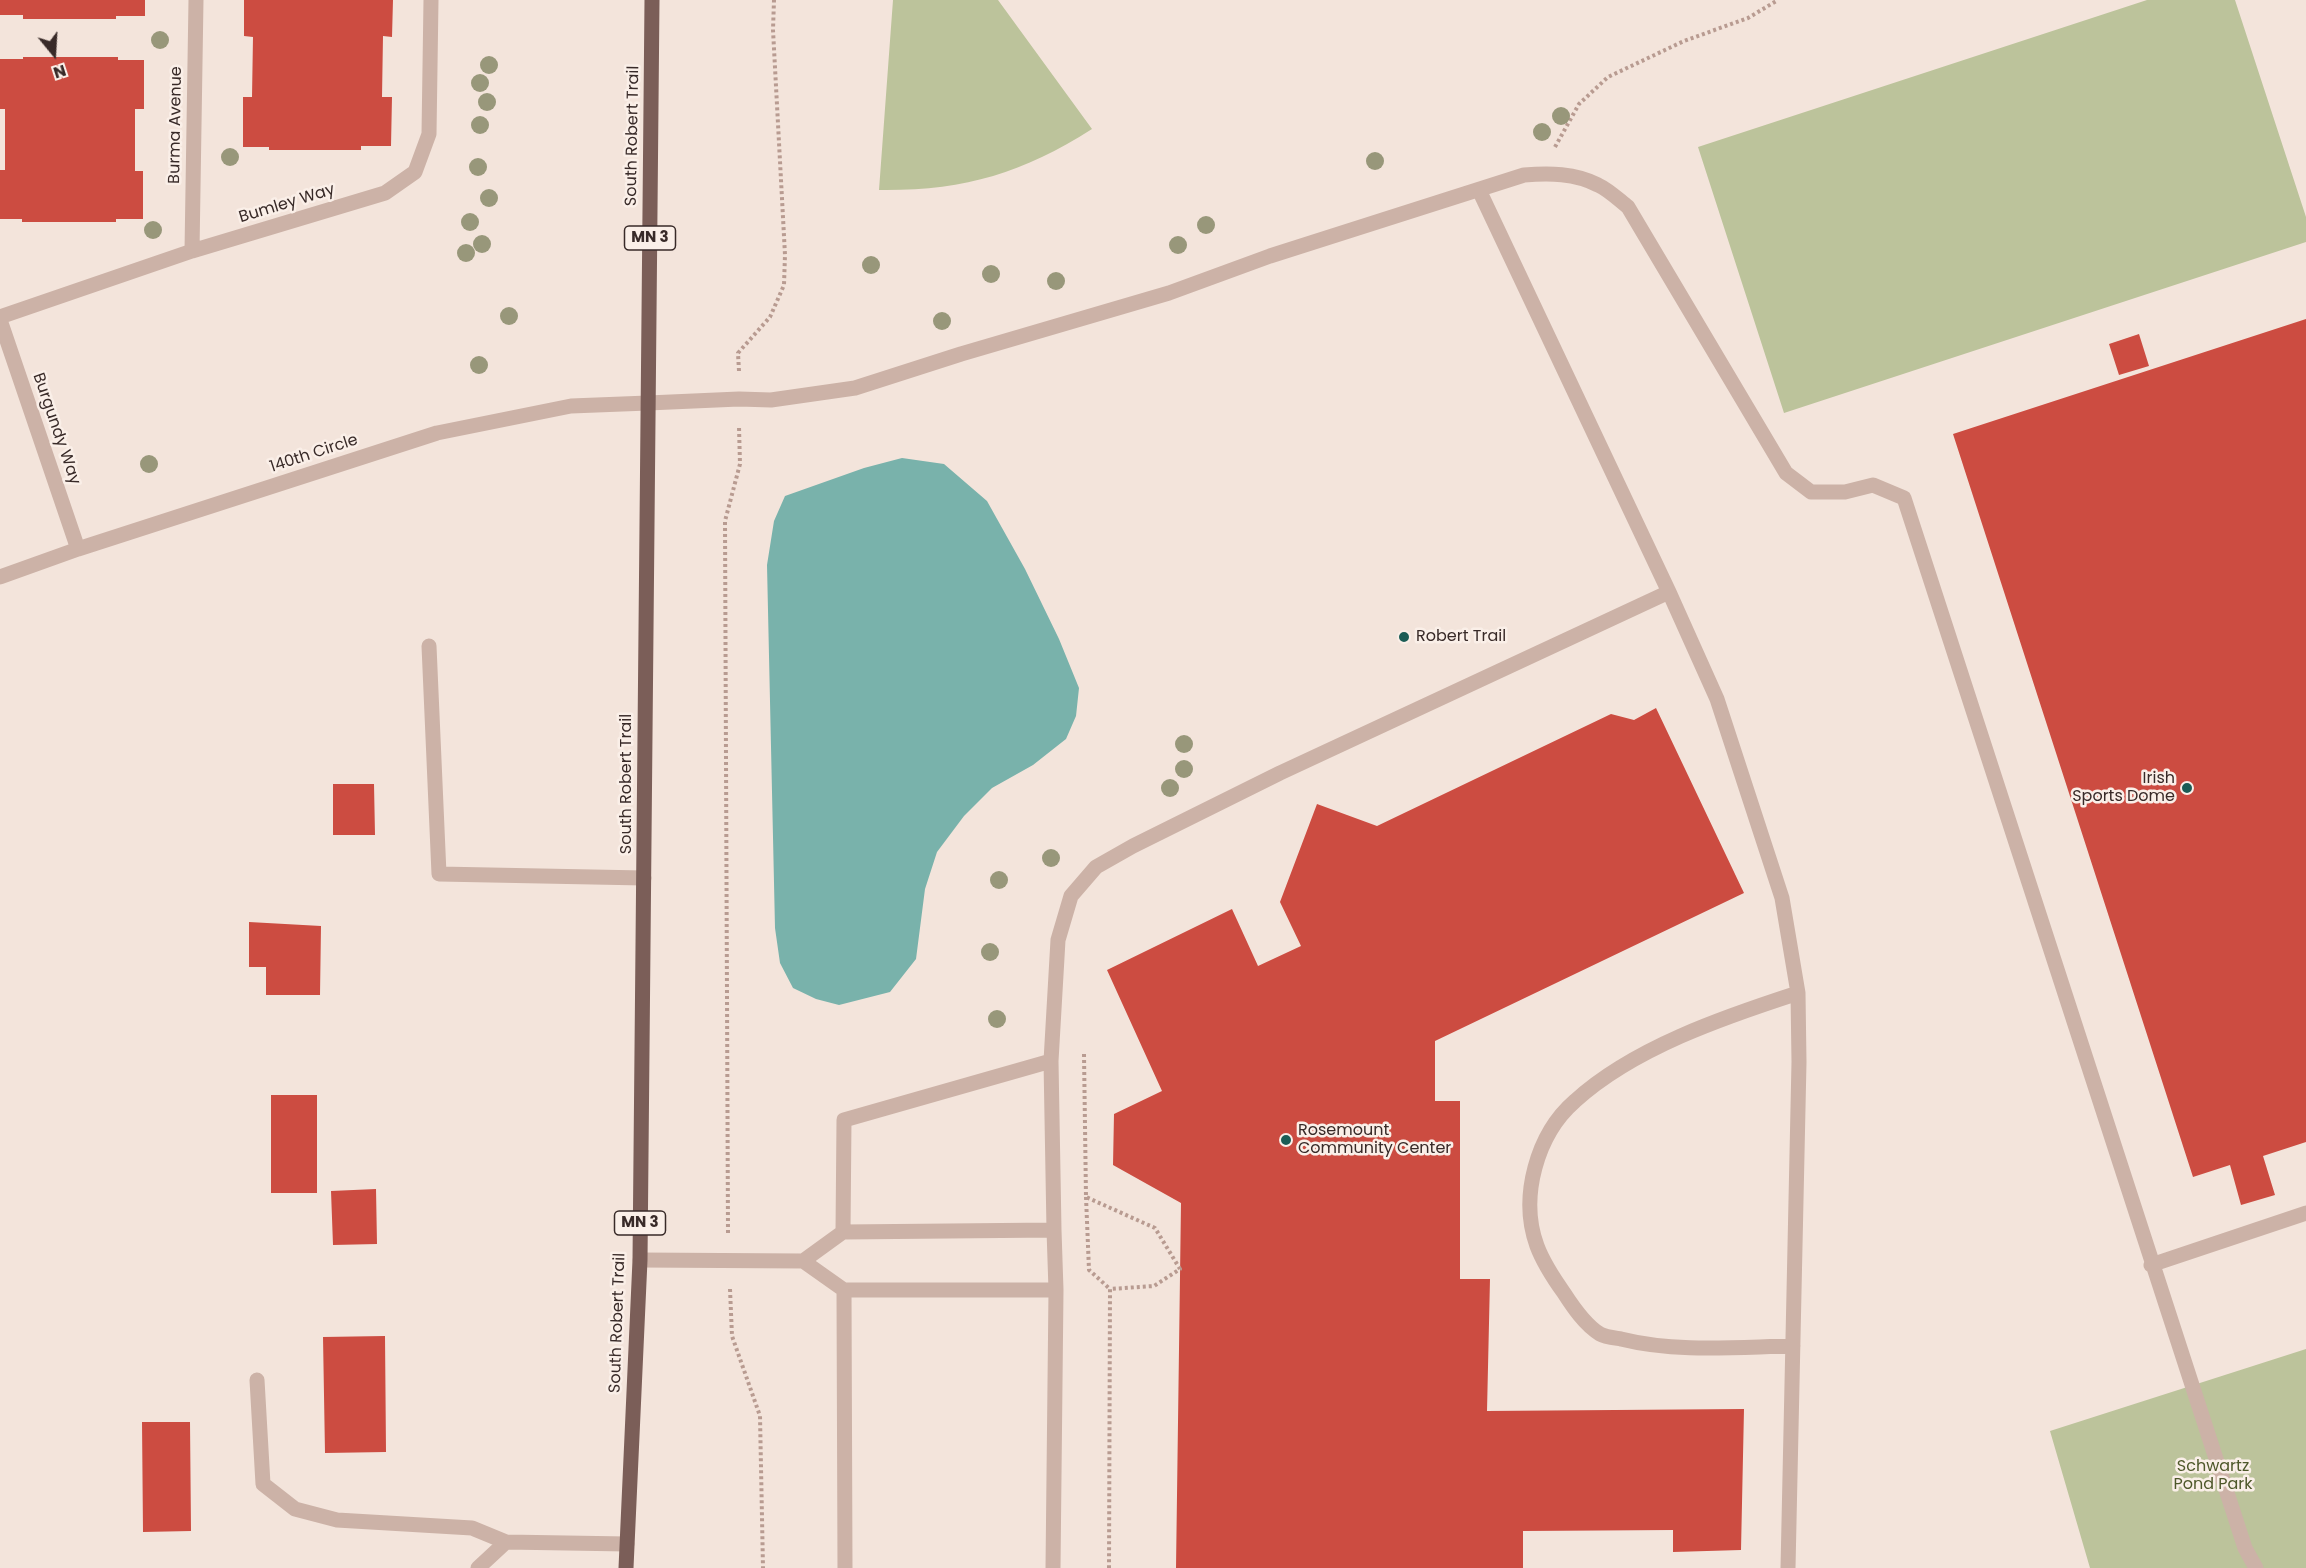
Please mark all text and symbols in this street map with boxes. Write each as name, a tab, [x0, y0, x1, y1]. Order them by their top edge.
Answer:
north arrow	[24, 24, 84, 84]
text: N	[50, 59, 69, 84]
street label: Burma Avenue	[165, 66, 187, 184]
street label: South Robert Trail	[622, 66, 644, 206]
street label: Bumley Way	[237, 180, 337, 228]
road number: MN 3	[624, 226, 676, 250]
street label: Burgundy Way	[28, 371, 84, 487]
street label: 140th Circle	[268, 431, 360, 477]
place label: Robert Trail	[1416, 627, 1506, 647]
marker: Robert Trail	[1397, 630, 1411, 644]
street label: South Robert Trail	[617, 714, 637, 854]
place label: Irish Sports Dome	[2072, 769, 2175, 807]
marker: Irish Sports Dome	[2180, 781, 2194, 795]
place label: Rosemount Community Center	[1298, 1121, 1451, 1159]
marker: Rosemount Community Center	[1279, 1133, 1293, 1147]
road number: MN 3	[614, 1211, 666, 1235]
street label: South Robert Trail	[606, 1253, 630, 1393]
park label: Schwartz Pond Park	[2173, 1457, 2253, 1495]

